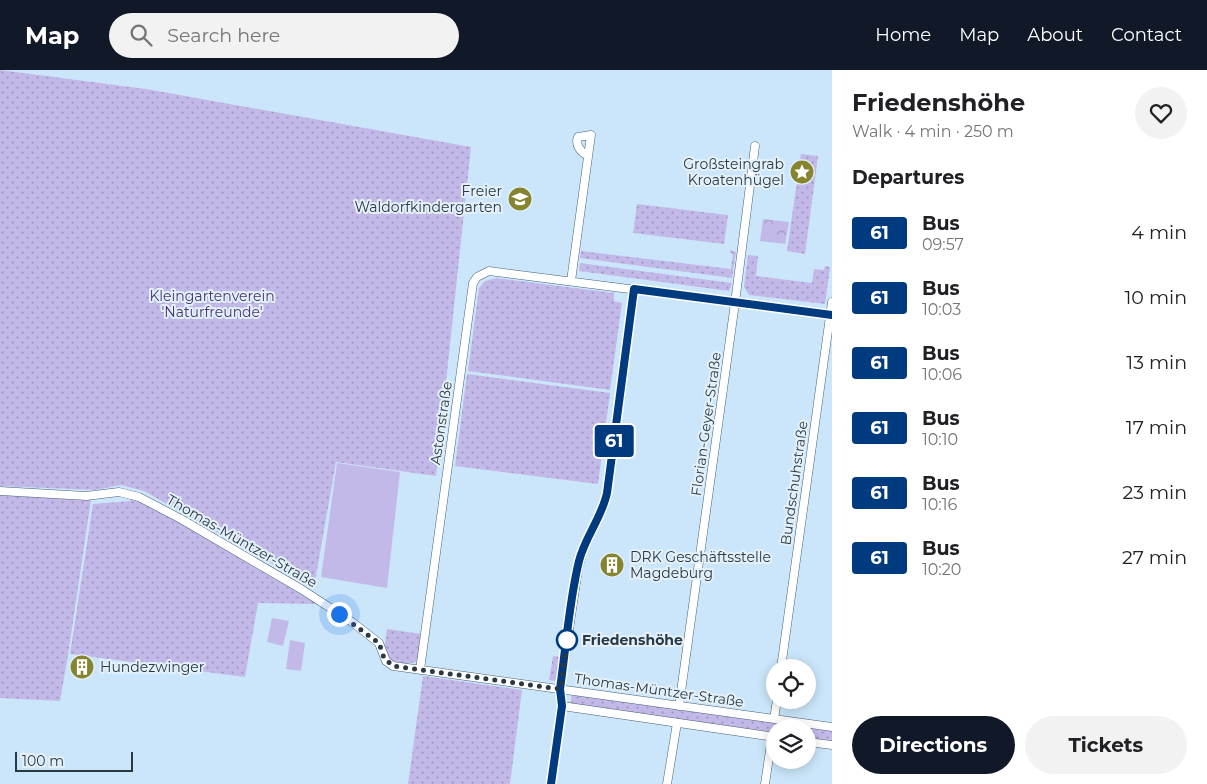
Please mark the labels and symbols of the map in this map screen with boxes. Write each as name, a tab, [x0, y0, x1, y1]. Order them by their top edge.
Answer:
place label: Großsteingrab Kroatenhügel	[683, 155, 784, 189]
place icon: Großsteingrab Kroatenhügel	[789, 159, 815, 185]
place label: Freier Waldorfkindergarten	[355, 182, 502, 216]
school or university icon: Freier Waldorfkindergarten	[507, 186, 533, 212]
park label: Kleingartenverein 'Naturfreunde'	[149, 287, 275, 321]
street label: Florian-Geyer-Straße	[687, 351, 725, 497]
street label: Astonstraße	[426, 380, 456, 466]
street label: Bundschuhstraße	[776, 420, 812, 546]
line badge: 61	[592, 425, 636, 457]
street label: Thomas-Müntzer-Straße	[163, 490, 321, 592]
place label: DRK Geschäftsstelle Magdeburg	[630, 548, 771, 582]
building icon: DRK Geschäftsstelle Magdeburg	[599, 552, 625, 578]
your location	[327, 602, 352, 627]
marker: Friedenshöhe	[556, 629, 578, 651]
place label: Friedenshöhe	[582, 631, 683, 649]
building icon: Hundezwinger	[69, 654, 95, 680]
place label: Hundezwinger	[100, 658, 205, 676]
street label: Thomas-Müntzer-Straße	[573, 669, 745, 711]
scale bar	[15, 749, 132, 772]

